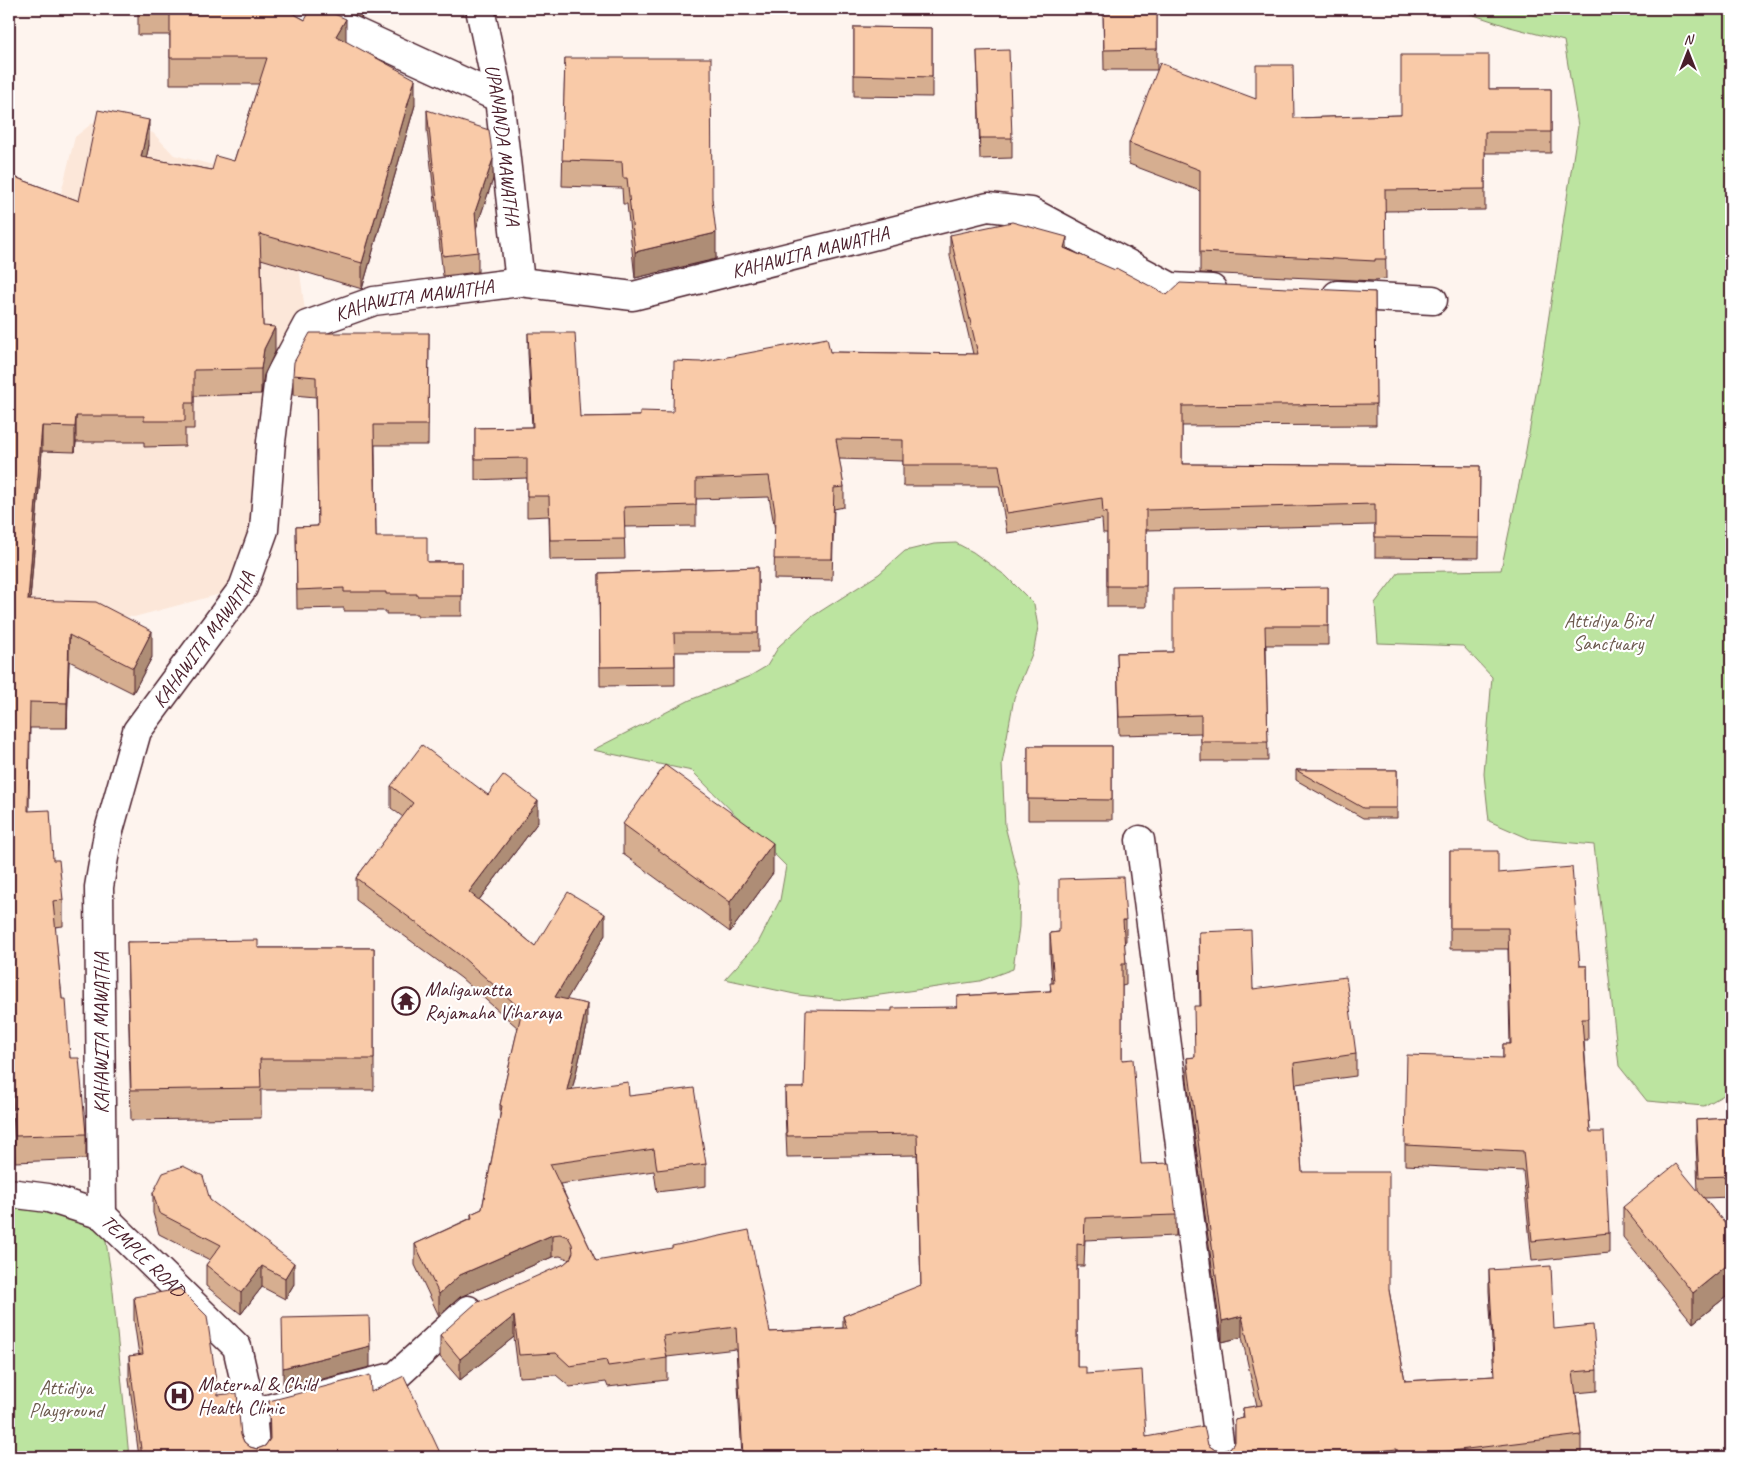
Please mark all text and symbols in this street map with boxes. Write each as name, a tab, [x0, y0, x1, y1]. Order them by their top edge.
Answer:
north arrow	[1662, 28, 1712, 78]
text: N	[1684, 31, 1695, 48]
street label: UPANANDA MAWATHA	[480, 62, 526, 228]
street label: KAHAWITA MAWATHA	[729, 220, 892, 283]
street label: KAHAWITA MAWATHA	[331, 273, 496, 327]
street label: KAHAWITA MAWATHA	[146, 568, 260, 712]
park label: Attidiya Bird Sanctuary	[1564, 608, 1655, 656]
street label: KAHAWITA MAWATHA	[89, 951, 114, 1114]
place label: Maligawatta Rajamaha Viharaya	[425, 977, 563, 1025]
temple icon: Maligawatta Rajamaha Viharaya	[391, 986, 421, 1016]
street label: TEMPLE ROAD	[96, 1209, 193, 1304]
place label: Maternal & Child Health Clinic	[198, 1372, 320, 1420]
park label: Attidiya Playground	[29, 1375, 106, 1423]
hospital icon: Maternal & Child Health Clinic	[164, 1381, 194, 1411]

